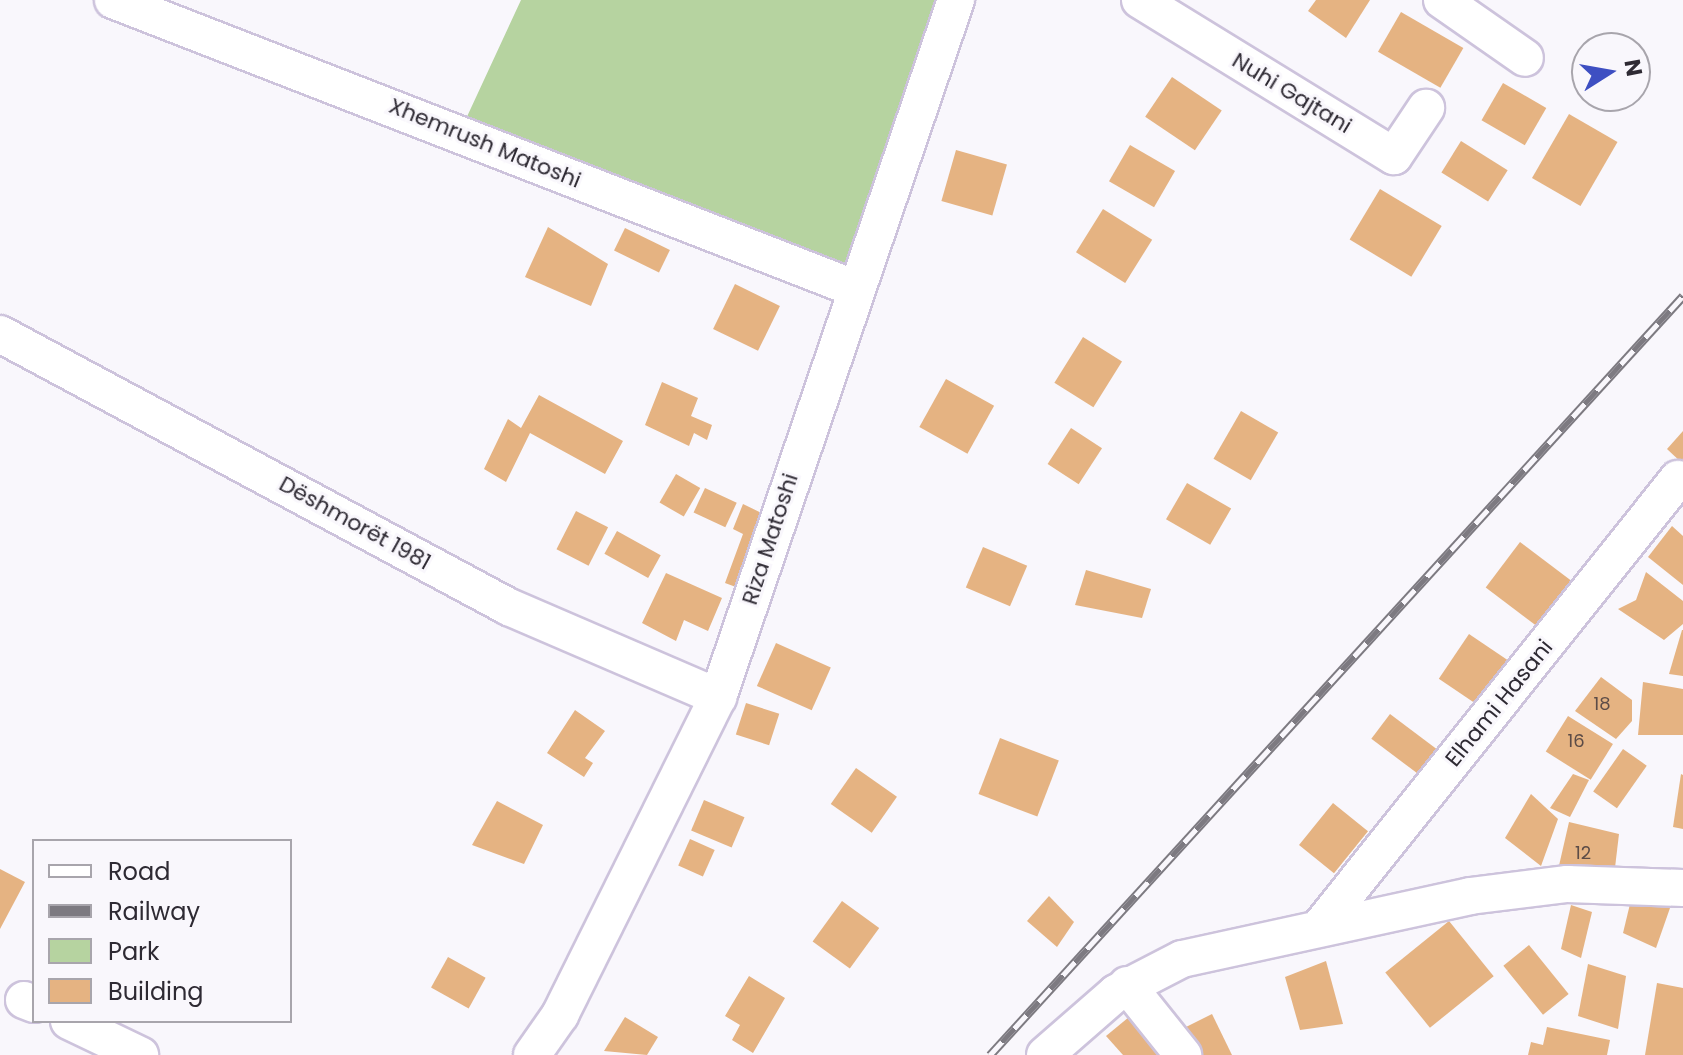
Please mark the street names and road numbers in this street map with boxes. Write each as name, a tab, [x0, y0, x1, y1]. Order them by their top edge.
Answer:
street label: Nuhi Gajtani	[1227, 47, 1357, 139]
street label: Xhemrush Matoshi	[385, 92, 585, 194]
street label: Dëshmorët 1981	[275, 470, 435, 576]
street label: Riza Matoshi	[736, 470, 804, 608]
street label: Elhami Hasani	[1440, 634, 1558, 772]

